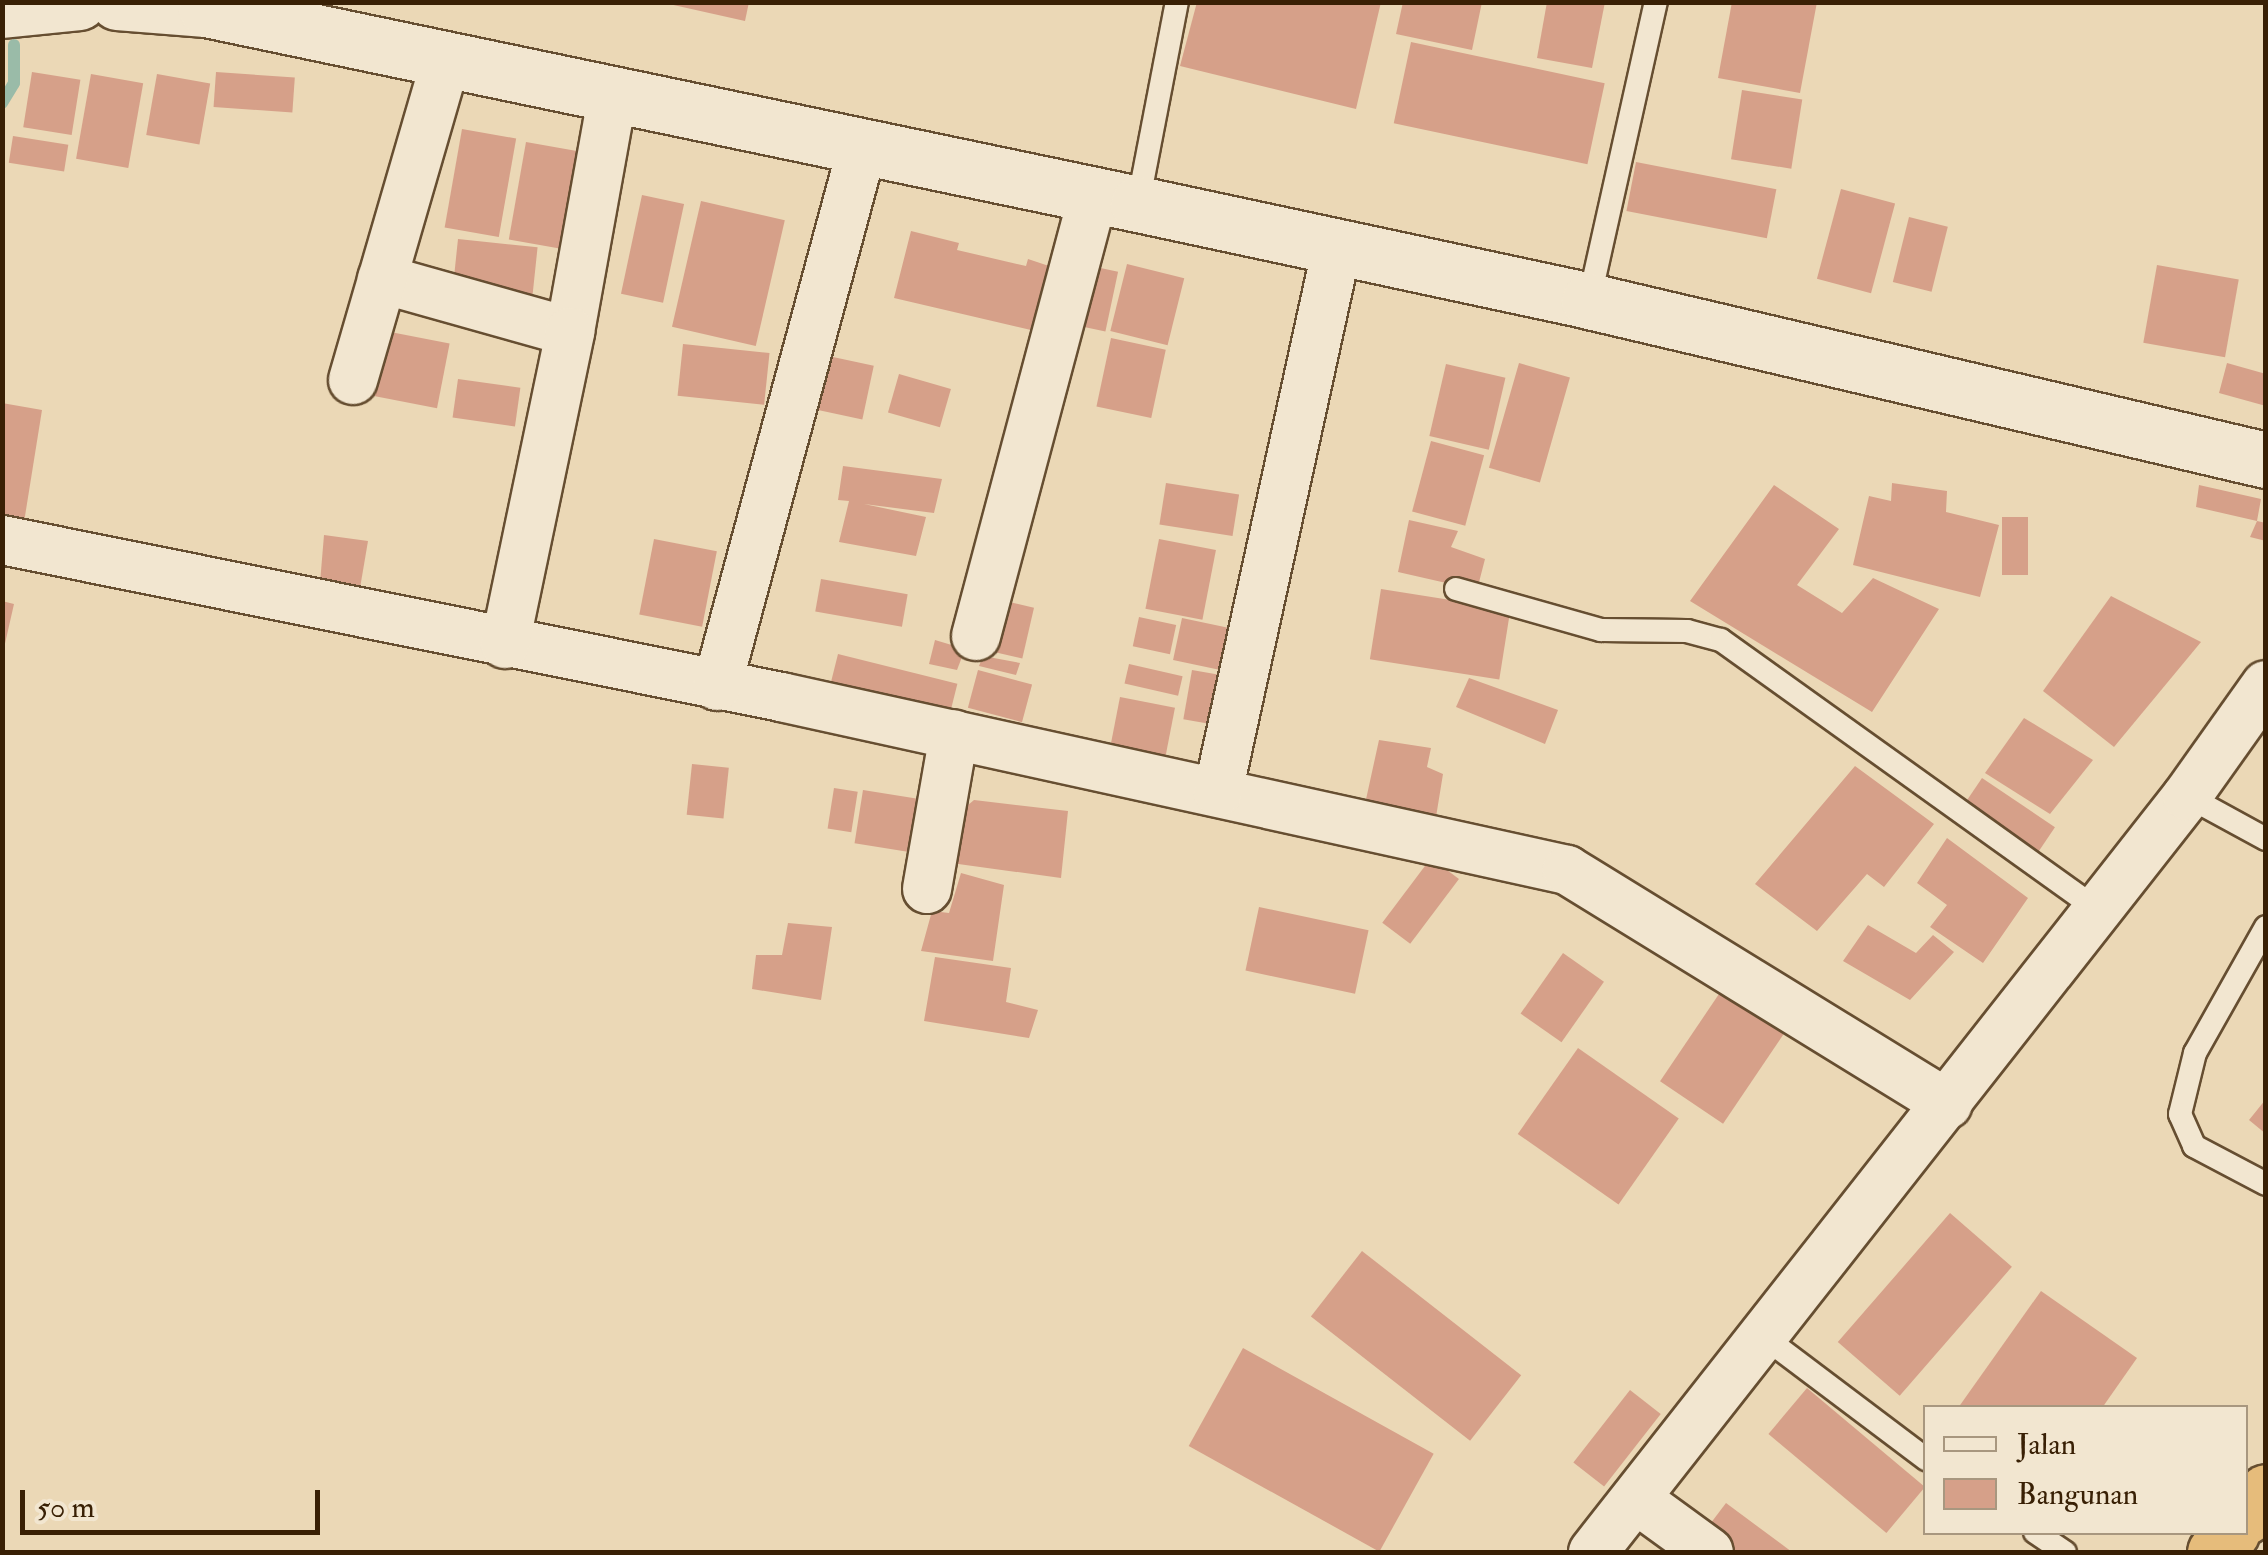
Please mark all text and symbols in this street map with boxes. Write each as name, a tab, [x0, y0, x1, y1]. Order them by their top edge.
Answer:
legend	[1923, 1405, 2248, 1535]
text: Jalan	[2017, 1426, 2076, 1463]
scale bar	[25, 1470, 325, 1532]
text: Bangunan	[2017, 1476, 2138, 1513]
text: 50 m	[37, 1489, 95, 1526]

